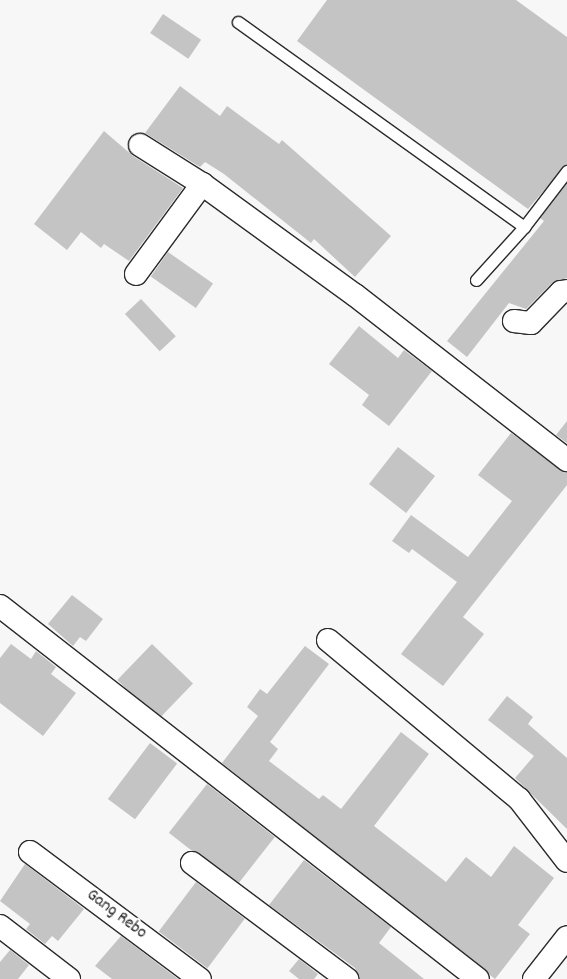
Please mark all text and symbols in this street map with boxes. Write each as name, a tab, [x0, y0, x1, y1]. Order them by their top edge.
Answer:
street label: Gang Rebo	[81, 885, 151, 945]

